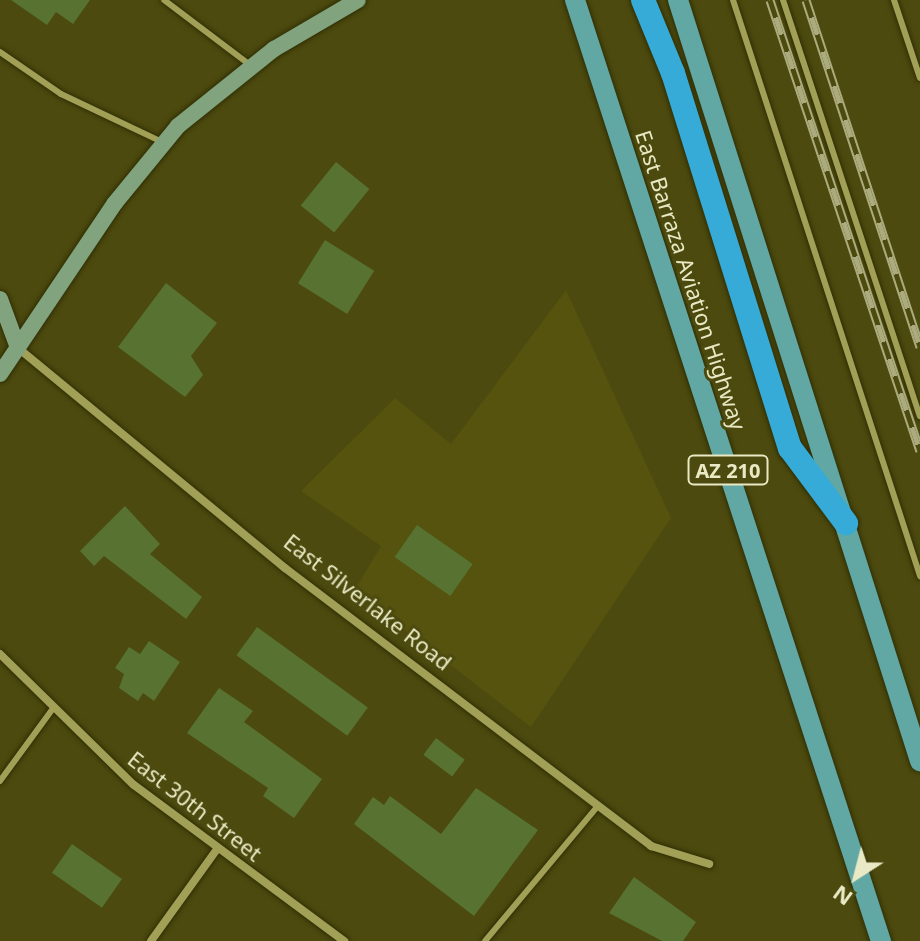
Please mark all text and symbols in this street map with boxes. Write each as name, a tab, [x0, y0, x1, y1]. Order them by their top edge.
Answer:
street label: East Barraza Aviation Highway	[630, 127, 752, 433]
road number: AZ 210	[686, 454, 770, 486]
street label: East Silverlake Road	[279, 528, 457, 676]
street label: East 30th Street	[123, 746, 267, 866]
north arrow	[816, 837, 896, 917]
text: N	[826, 879, 858, 914]

